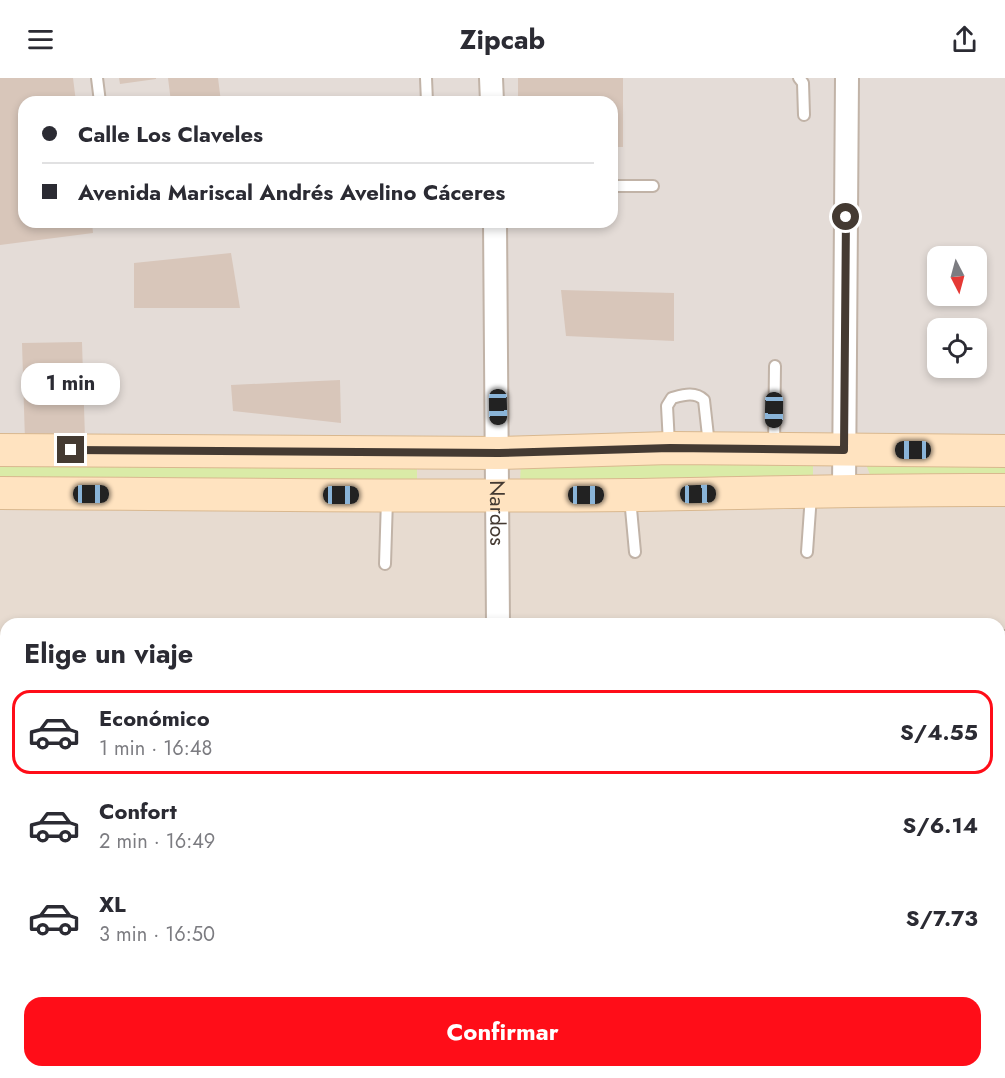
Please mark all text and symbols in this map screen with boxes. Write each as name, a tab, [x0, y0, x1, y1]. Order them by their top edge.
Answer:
text: Zipcab	[460, 20, 545, 59]
icon: menu	[24, 23, 57, 56]
icon: share	[948, 23, 981, 56]
text: Calle Los Claveles	[78, 118, 263, 150]
text: Avenida Mariscal Andrés Avelino Cáceres	[78, 176, 505, 208]
route start	[832, 203, 859, 230]
north arrow	[927, 246, 987, 306]
map controls	[927, 246, 987, 378]
button: locate	[927, 318, 987, 378]
callout: 1 min	[22, 363, 121, 405]
text: 1 min	[46, 369, 95, 398]
car	[489, 389, 507, 425]
car	[765, 392, 783, 428]
route end	[57, 436, 84, 463]
car	[895, 441, 931, 459]
street label: Nardos	[482, 480, 512, 546]
car	[73, 485, 109, 503]
car	[680, 485, 716, 503]
car	[323, 486, 359, 504]
car	[568, 486, 604, 504]
text: Elige un viaje	[24, 634, 193, 673]
text: Económico	[99, 702, 210, 734]
icon: car	[27, 705, 81, 759]
text: S/4.55	[900, 716, 978, 748]
text: 1 min · 16:48	[99, 734, 212, 763]
text: Confort	[99, 795, 177, 827]
icon: car	[27, 798, 81, 852]
text: S/6.14	[903, 809, 978, 841]
text: 2 min · 16:49	[99, 827, 215, 856]
text: XL	[99, 888, 126, 920]
icon: car	[27, 891, 81, 945]
text: S/7.73	[906, 902, 978, 934]
text: 3 min · 16:50	[99, 920, 215, 949]
button: Confirmar	[24, 997, 981, 1066]

